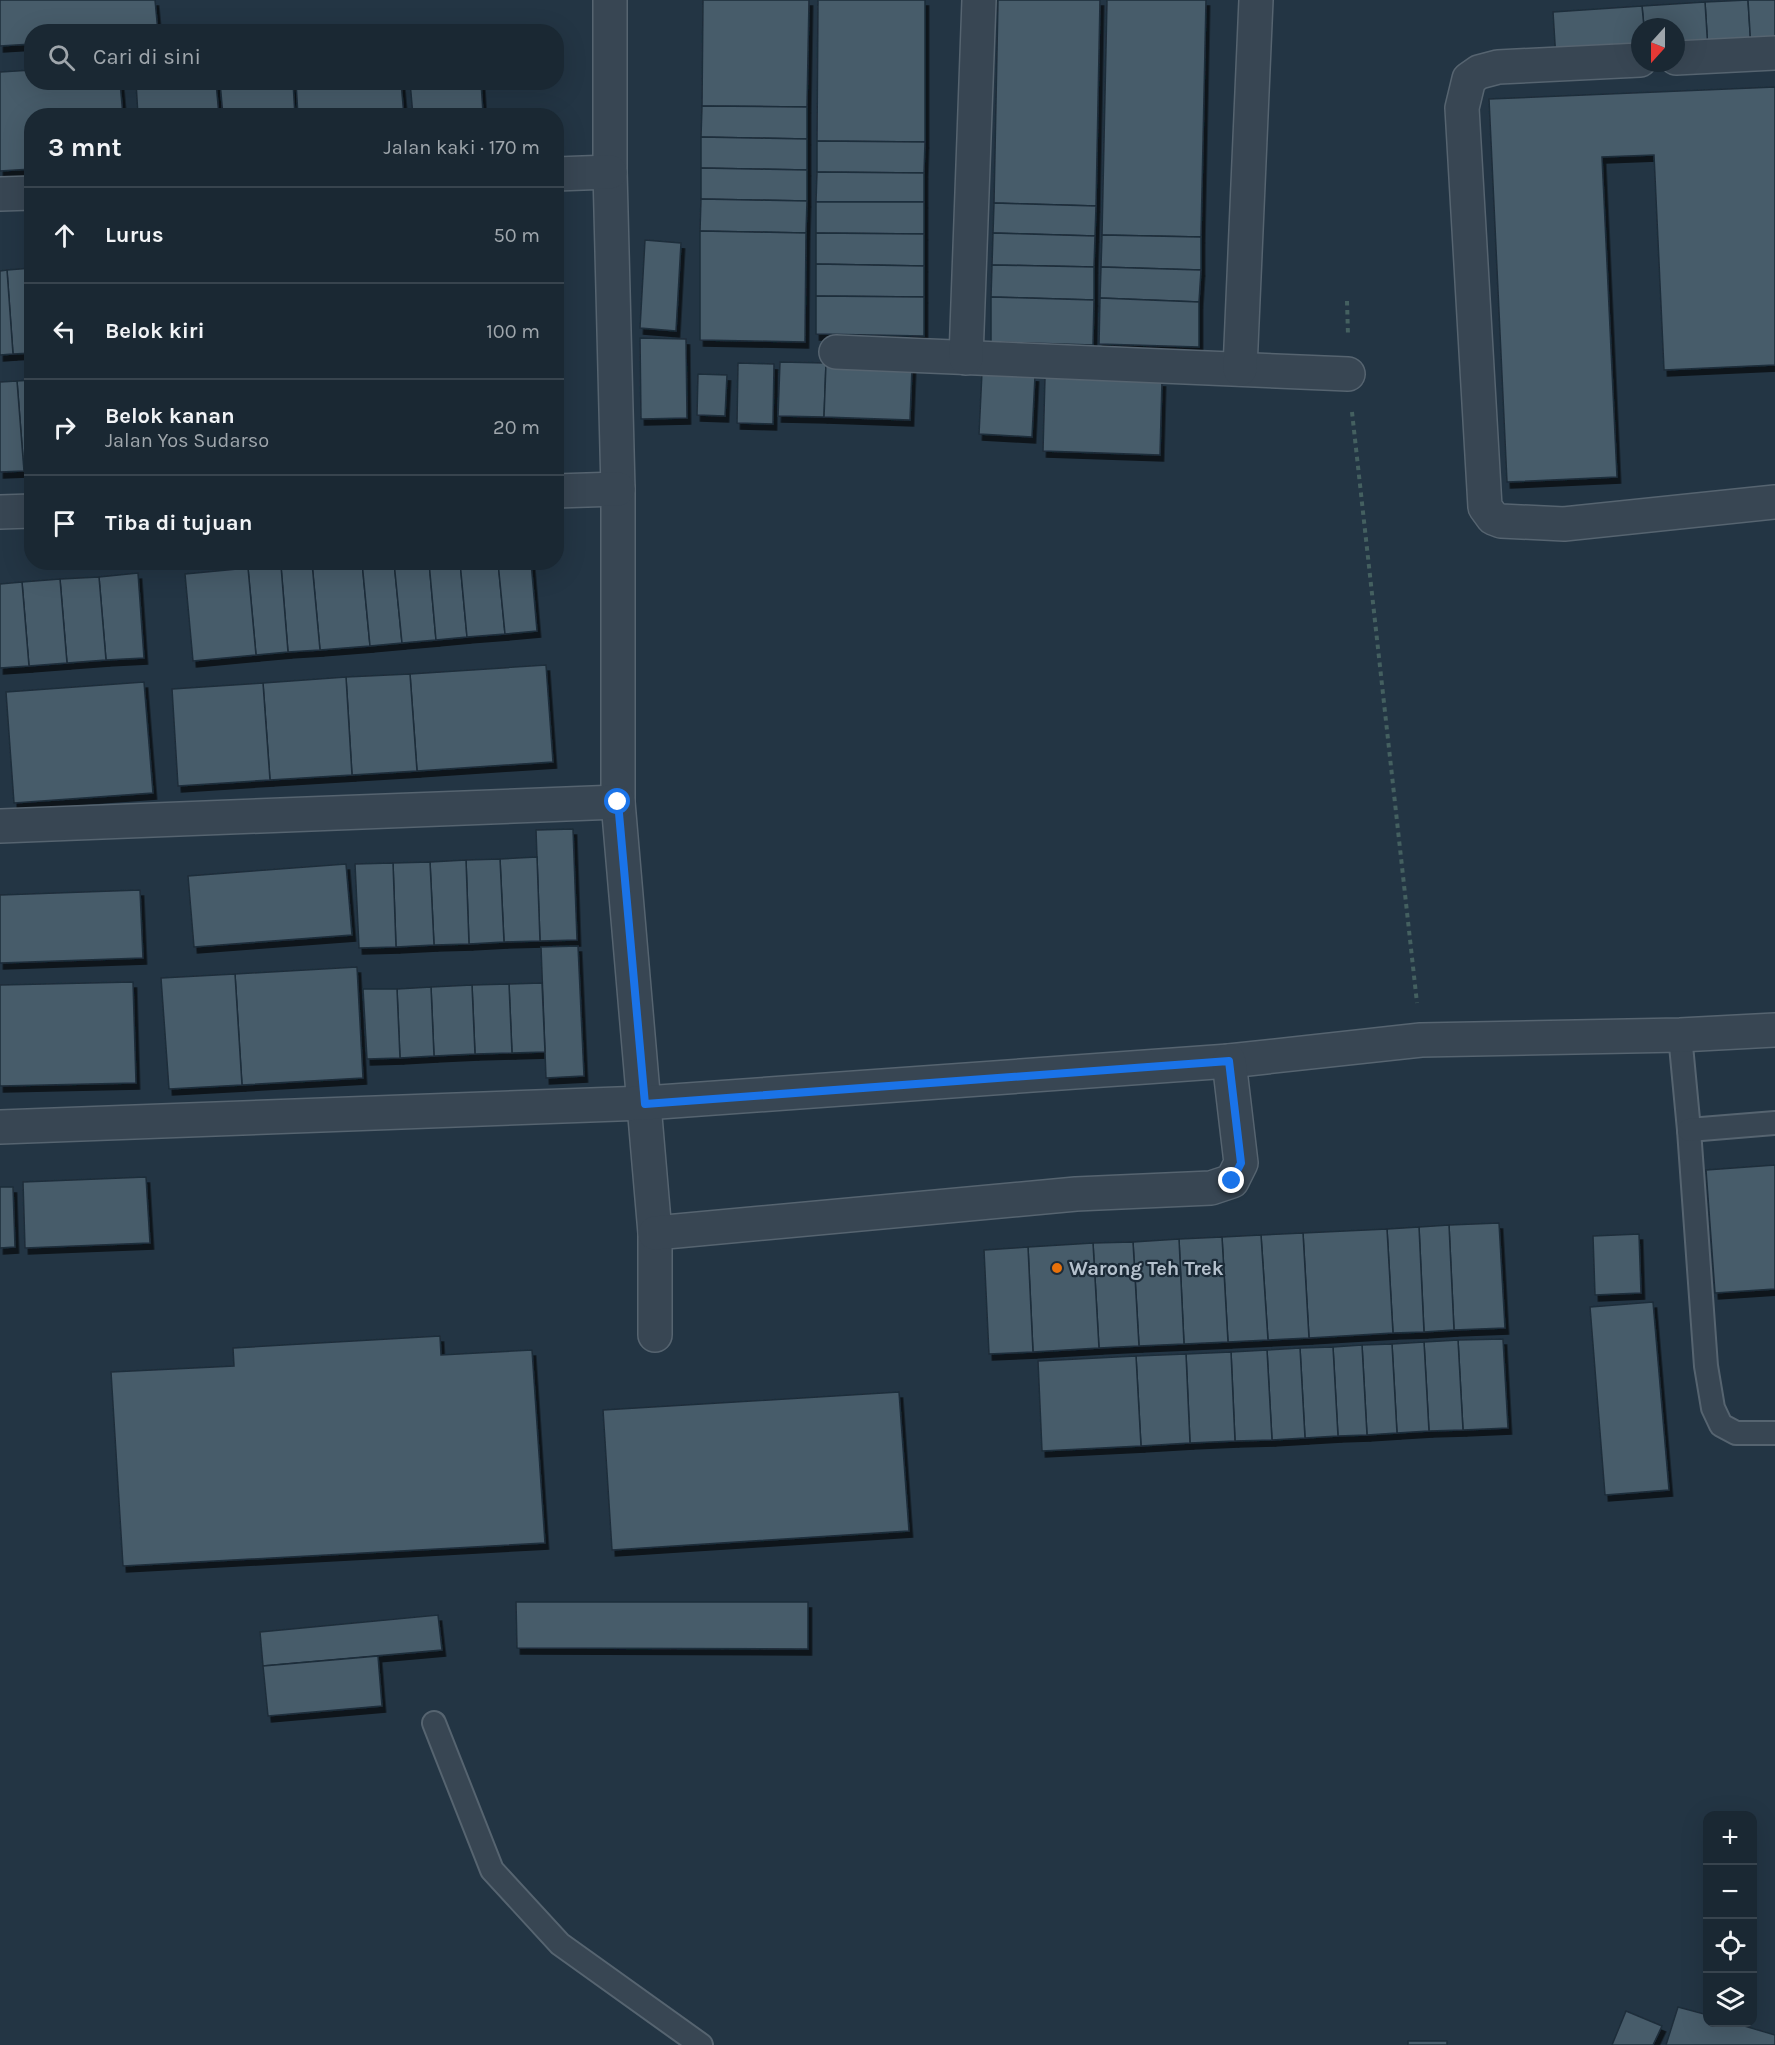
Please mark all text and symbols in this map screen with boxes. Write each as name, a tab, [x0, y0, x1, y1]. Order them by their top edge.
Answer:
north arrow	[1631, 18, 1685, 72]
search box	[24, 24, 564, 90]
icon: search	[45, 41, 78, 74]
text: Cari di sini	[93, 44, 201, 70]
text: 3 mnt	[48, 132, 122, 163]
text: Jalan kaki · 170 m	[384, 136, 540, 159]
icon: ahead	[48, 219, 81, 252]
text: Lurus	[105, 222, 164, 248]
text: 50 m	[493, 224, 540, 247]
icon: left	[48, 315, 81, 348]
text: Belok kiri	[105, 318, 205, 344]
text: 100 m	[486, 320, 540, 343]
text: Belok kanan	[105, 403, 235, 429]
icon: right	[48, 411, 81, 444]
text: 20 m	[493, 416, 540, 439]
text: Jalan Yos Sudarso	[105, 429, 269, 452]
icon: arrive	[48, 507, 81, 540]
text: Tiba di tujuan	[105, 510, 252, 536]
route start	[604, 788, 630, 814]
route end	[1218, 1167, 1244, 1193]
place label: Warong Teh Trek	[1069, 1257, 1224, 1280]
marker: Warong Teh Trek	[1050, 1261, 1064, 1275]
map controls	[1703, 1811, 1757, 2027]
button: +	[1703, 1811, 1757, 1865]
button: −	[1703, 1865, 1757, 1919]
button: locate	[1703, 1919, 1757, 1973]
button: layers	[1703, 1973, 1757, 2027]

